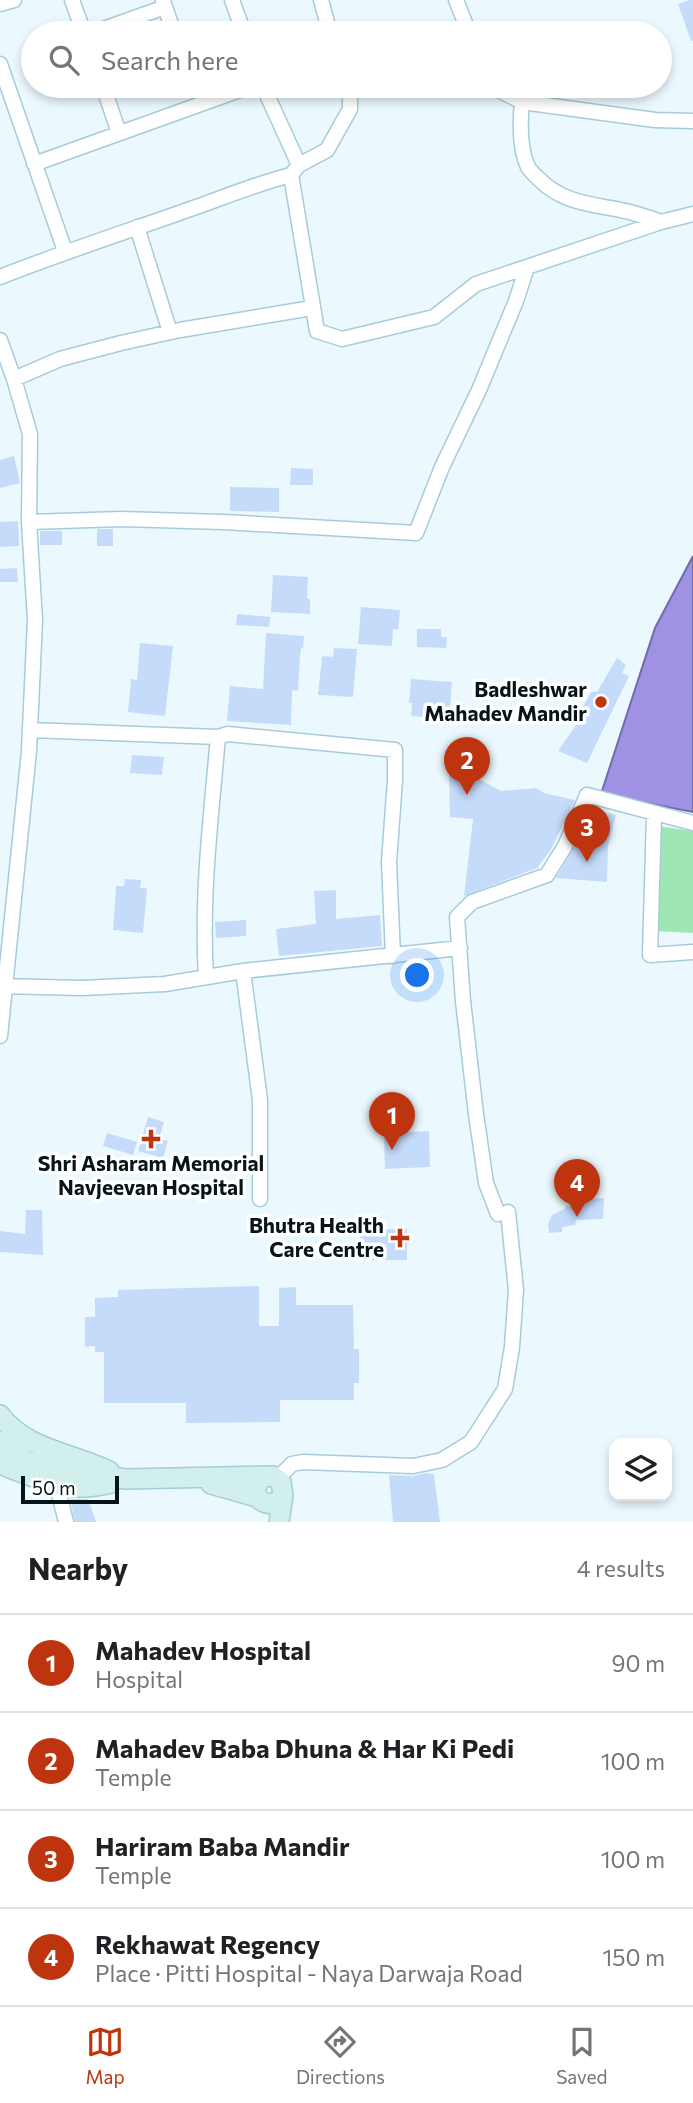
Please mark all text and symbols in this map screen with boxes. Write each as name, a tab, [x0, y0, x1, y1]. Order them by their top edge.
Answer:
search box	[21, 21, 672, 98]
icon: search	[45, 41, 83, 79]
text: Search here	[101, 44, 239, 75]
place label: Badleshwar Mahadev Mandir	[424, 676, 587, 725]
marker: Badleshwar Mahadev Mandir	[593, 694, 609, 710]
pin: 2	[444, 737, 490, 795]
pin: 3	[564, 804, 610, 862]
your location	[400, 958, 434, 992]
pin: 1	[369, 1092, 415, 1150]
marker: Shri Asharam Memorial Navjeevan Hospital	[141, 1129, 161, 1149]
place label: Shri Asharam Memorial Navjeevan Hospital	[38, 1150, 264, 1199]
pin: 4	[554, 1159, 600, 1217]
place label: Bhutra Health Care Centre	[249, 1212, 384, 1261]
marker: Bhutra Health Care Centre	[390, 1228, 410, 1248]
map controls	[609, 1438, 672, 1501]
button: layers	[609, 1438, 672, 1501]
scale bar	[21, 1473, 119, 1505]
text: 50 m	[32, 1476, 76, 1499]
text: Nearby	[28, 1549, 128, 1586]
text: 4 results	[577, 1554, 665, 1582]
text: Mahadev Hospital	[95, 1634, 311, 1665]
text: 1	[46, 1649, 56, 1677]
text: 90 m	[612, 1649, 665, 1677]
text: Hospital	[95, 1665, 183, 1693]
text: Mahadev Baba Dhuna & Har Ki Pedi	[95, 1732, 514, 1763]
text: 2	[44, 1747, 58, 1775]
text: 100 m	[601, 1747, 665, 1775]
text: Temple	[95, 1763, 172, 1791]
text: Hariram Baba Mandir	[95, 1830, 350, 1861]
text: 3	[44, 1845, 58, 1873]
text: 100 m	[601, 1845, 665, 1873]
text: Temple	[95, 1861, 172, 1889]
text: Rekhawat Regency	[95, 1928, 320, 1959]
text: 4	[44, 1943, 58, 1971]
text: 150 m	[602, 1943, 665, 1971]
text: Place · Pitti Hospital - Naya Darwaja Road	[95, 1959, 523, 1987]
tab: Map	[86, 2023, 125, 2088]
tab: Directions	[296, 2023, 385, 2088]
tab: Saved	[556, 2023, 607, 2088]

